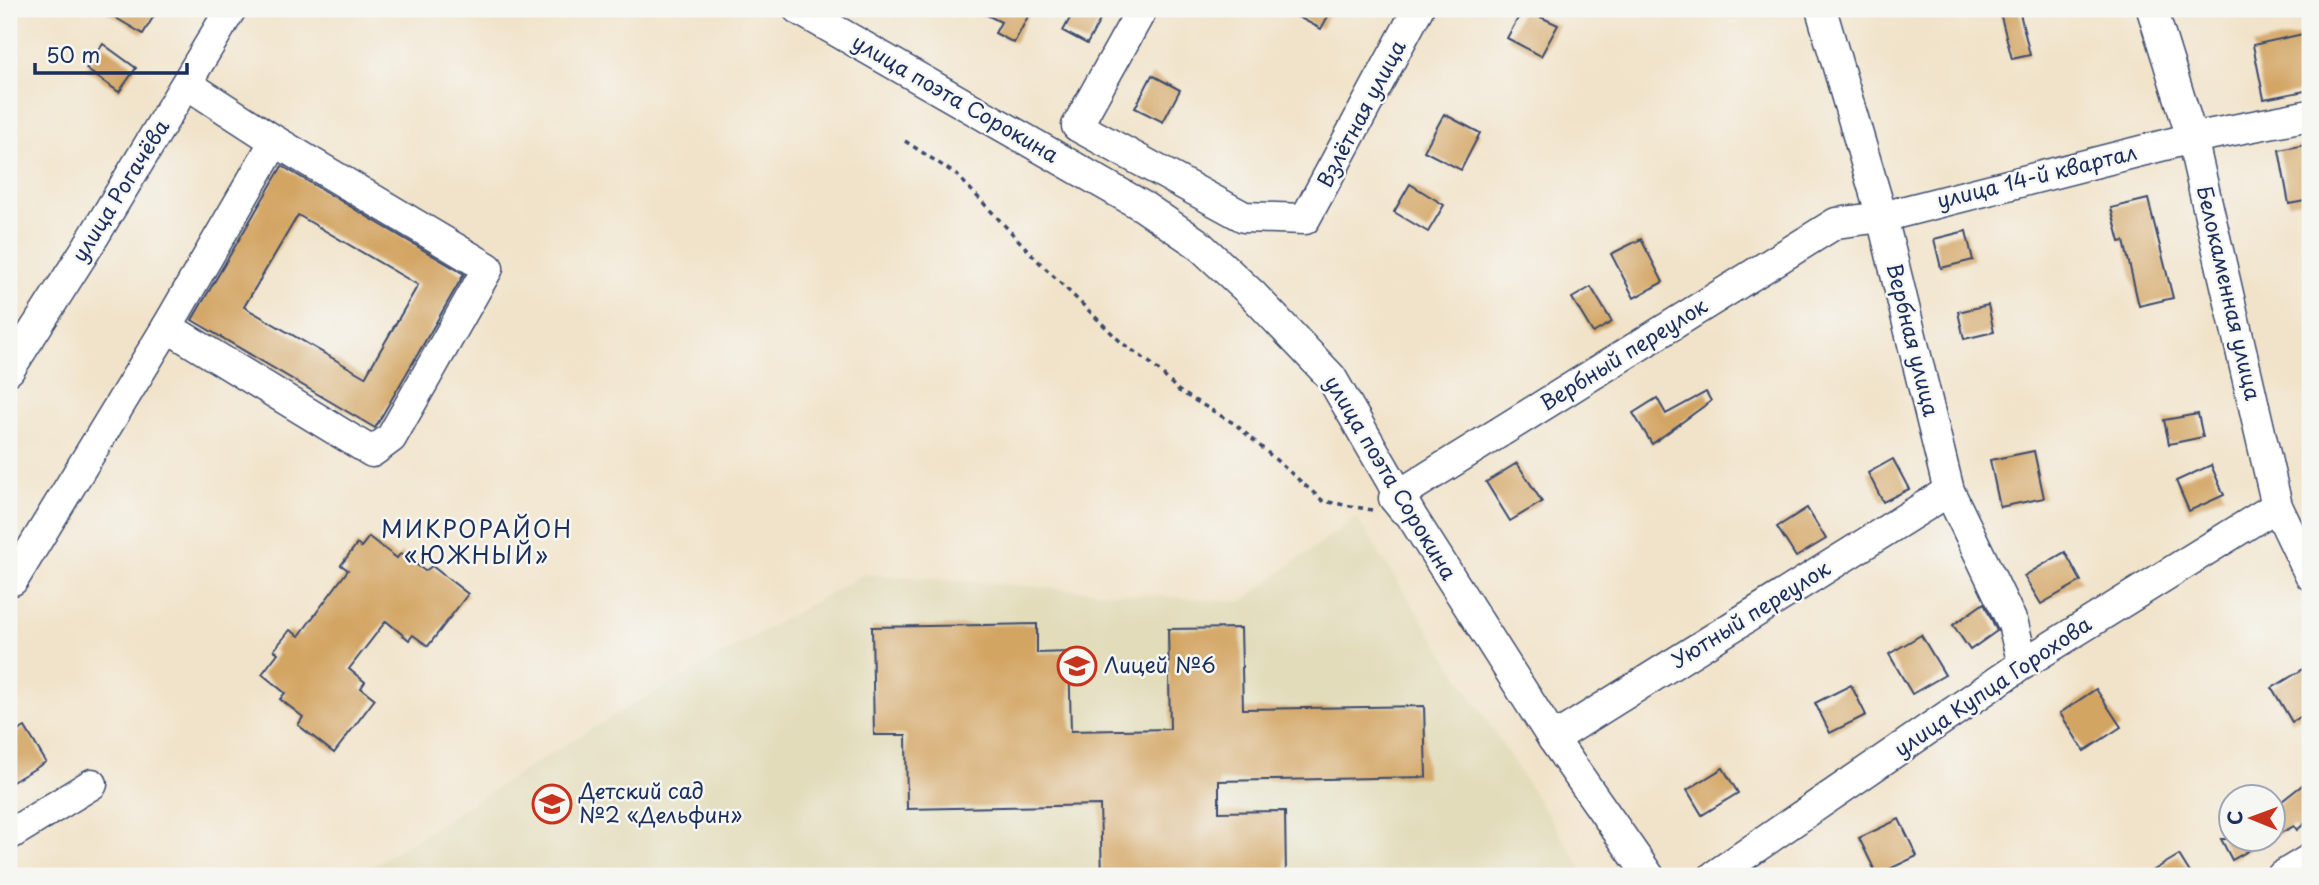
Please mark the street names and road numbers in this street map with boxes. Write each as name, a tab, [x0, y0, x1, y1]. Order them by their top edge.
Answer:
street label: улица поэта Сорокина	[847, 25, 1066, 170]
street label: Взлётная улица	[1308, 33, 1413, 192]
street label: улица Рогачёва	[63, 112, 176, 267]
street label: улица 14-й квартал	[1933, 135, 2140, 215]
street label: Белокаменная улица	[2190, 182, 2270, 404]
street label: Вербная улица	[1879, 259, 1949, 420]
street label: Вербный переулок	[1533, 289, 1713, 418]
street label: улица поэта Сорокина	[1318, 369, 1466, 586]
street label: Уютный переулок	[1664, 551, 1836, 675]
street label: улица Купца Горохова	[1887, 607, 2097, 764]

